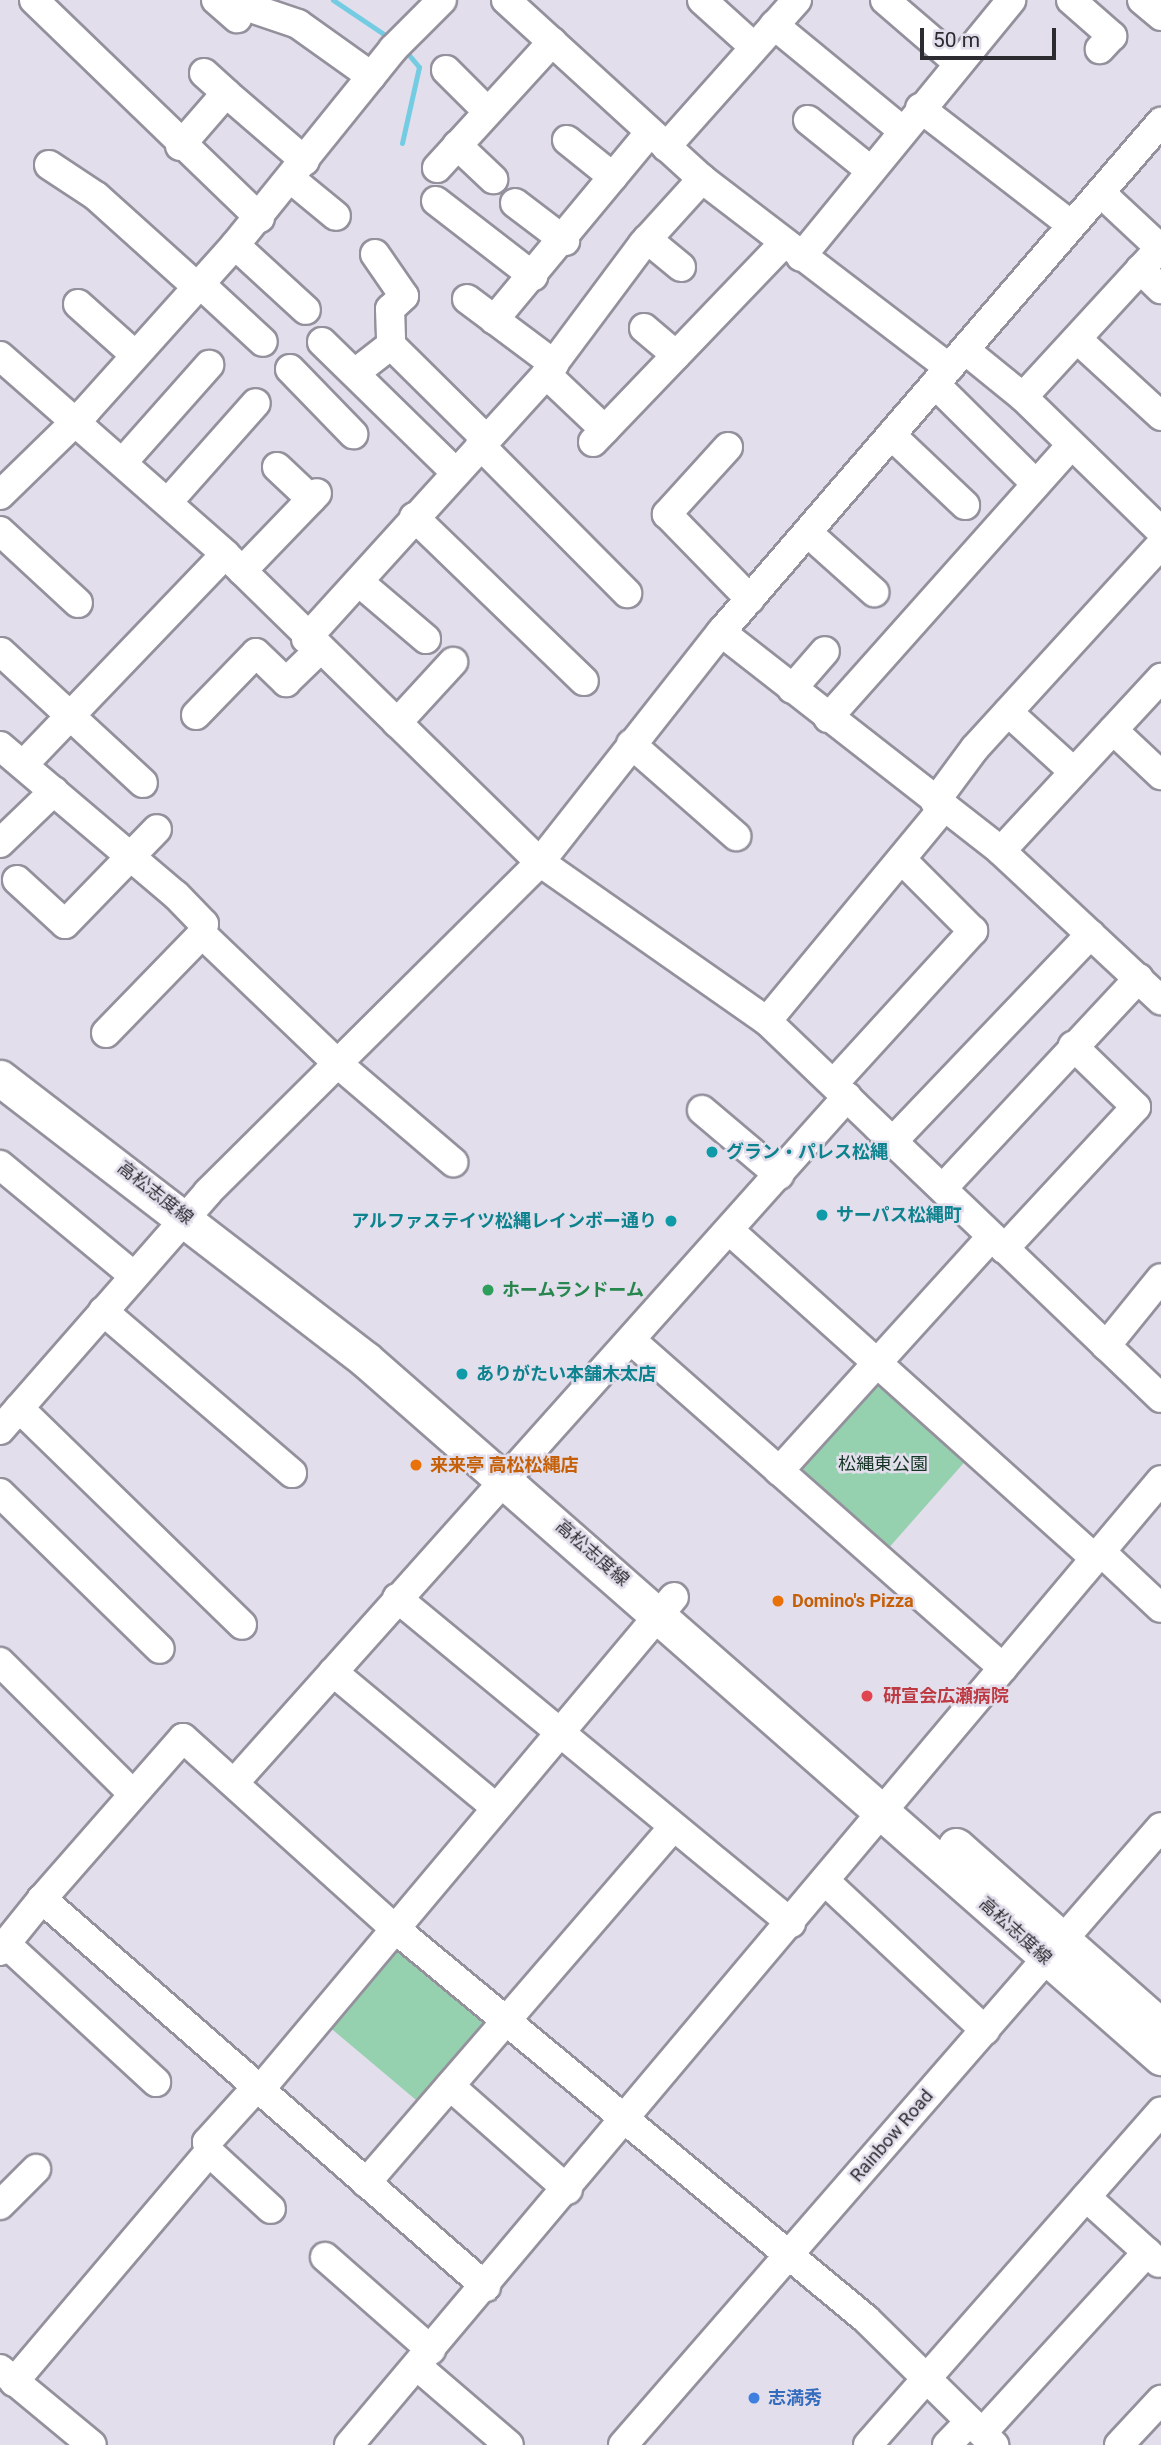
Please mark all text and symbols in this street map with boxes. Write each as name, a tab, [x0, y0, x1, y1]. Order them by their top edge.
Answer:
scale bar	[923, 14, 1060, 58]
text: 50 m	[933, 28, 980, 52]
place label: グラン・パレス松縄	[726, 1141, 888, 1163]
marker: グラン・パレス松縄	[704, 1144, 720, 1160]
street label: 高松志度線	[113, 1157, 197, 1229]
place label: サーパス松縄町	[836, 1204, 962, 1226]
marker: サーパス松縄町	[814, 1207, 830, 1223]
place label: アルファステイツ松縄レインボー通り	[351, 1210, 657, 1232]
marker: アルファステイツ松縄レインボー通り	[663, 1213, 679, 1229]
place label: ホームランドーム	[502, 1279, 646, 1301]
marker: ホームランドーム	[480, 1282, 496, 1298]
place label: ありがたい本舗木太店	[476, 1363, 656, 1385]
marker: ありがたい本舗木太店	[454, 1366, 470, 1382]
park label: 松縄東公園	[838, 1453, 928, 1475]
place label: 来来亭 高松松縄店	[430, 1454, 578, 1476]
marker: 来来亭 高松松縄店	[408, 1457, 424, 1473]
street label: 高松志度線	[551, 1515, 633, 1591]
place label: Domino's Pizza	[792, 1590, 914, 1612]
marker: Domino's Pizza	[770, 1593, 786, 1609]
place label: 研宣会広瀬病院	[883, 1685, 1009, 1707]
marker: 研宣会広瀬病院	[857, 1686, 877, 1706]
street label: 高松志度線	[974, 1893, 1056, 1969]
street label: Rainbow Road	[846, 2086, 938, 2186]
place label: 志満秀	[768, 2387, 822, 2409]
marker: 志満秀	[746, 2390, 762, 2406]

